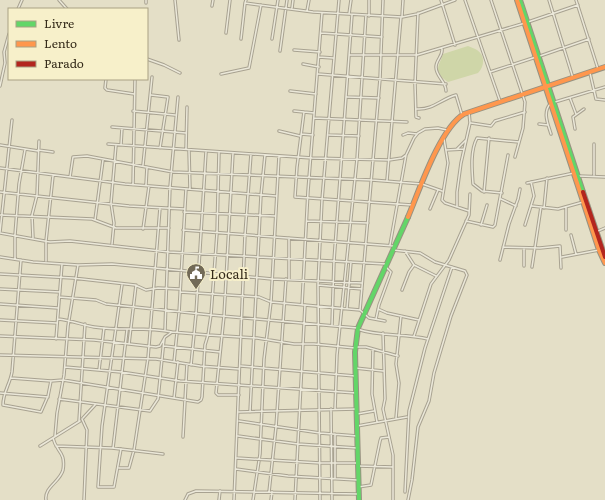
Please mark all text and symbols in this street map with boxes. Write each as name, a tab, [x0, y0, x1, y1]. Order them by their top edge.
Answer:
legend	[8, 8, 148, 80]
text: Livre	[44, 14, 74, 32]
text: Lento	[44, 34, 77, 52]
text: Parado	[44, 54, 84, 72]
public building icon: Locali	[185, 262, 207, 290]
place label: Locali	[210, 264, 249, 283]

